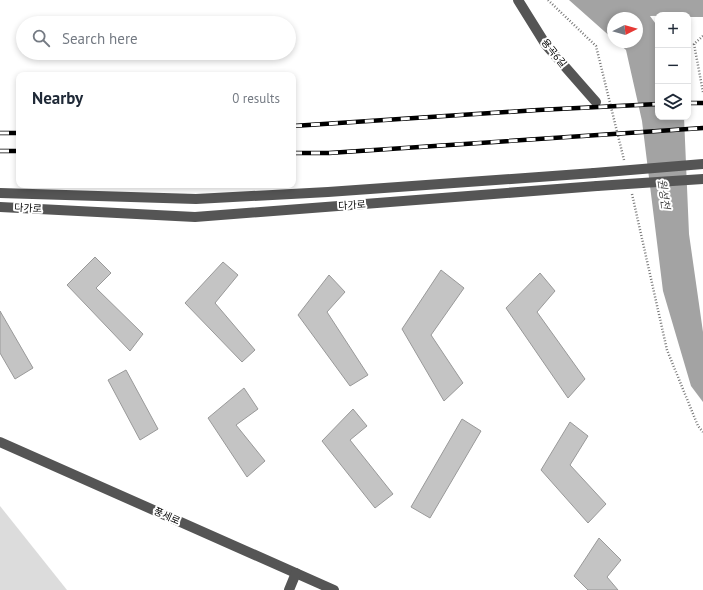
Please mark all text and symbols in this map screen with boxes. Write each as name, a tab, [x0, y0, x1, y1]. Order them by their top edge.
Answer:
north arrow	[607, 12, 643, 48]
map controls	[655, 12, 691, 120]
button: +	[655, 12, 691, 48]
search box	[16, 16, 296, 60]
icon: search	[30, 27, 52, 49]
text: Search here	[62, 29, 138, 48]
street label: 용곡6길	[539, 36, 569, 70]
button: −	[655, 48, 691, 84]
button: layers	[655, 84, 691, 120]
text: Nearby	[32, 87, 83, 109]
text: 0 results	[232, 90, 280, 107]
water label: 원성천	[655, 178, 673, 212]
street label: 다가로	[338, 198, 366, 212]
street label: 다가로	[14, 201, 42, 215]
street label: 풍세로	[152, 504, 182, 528]

